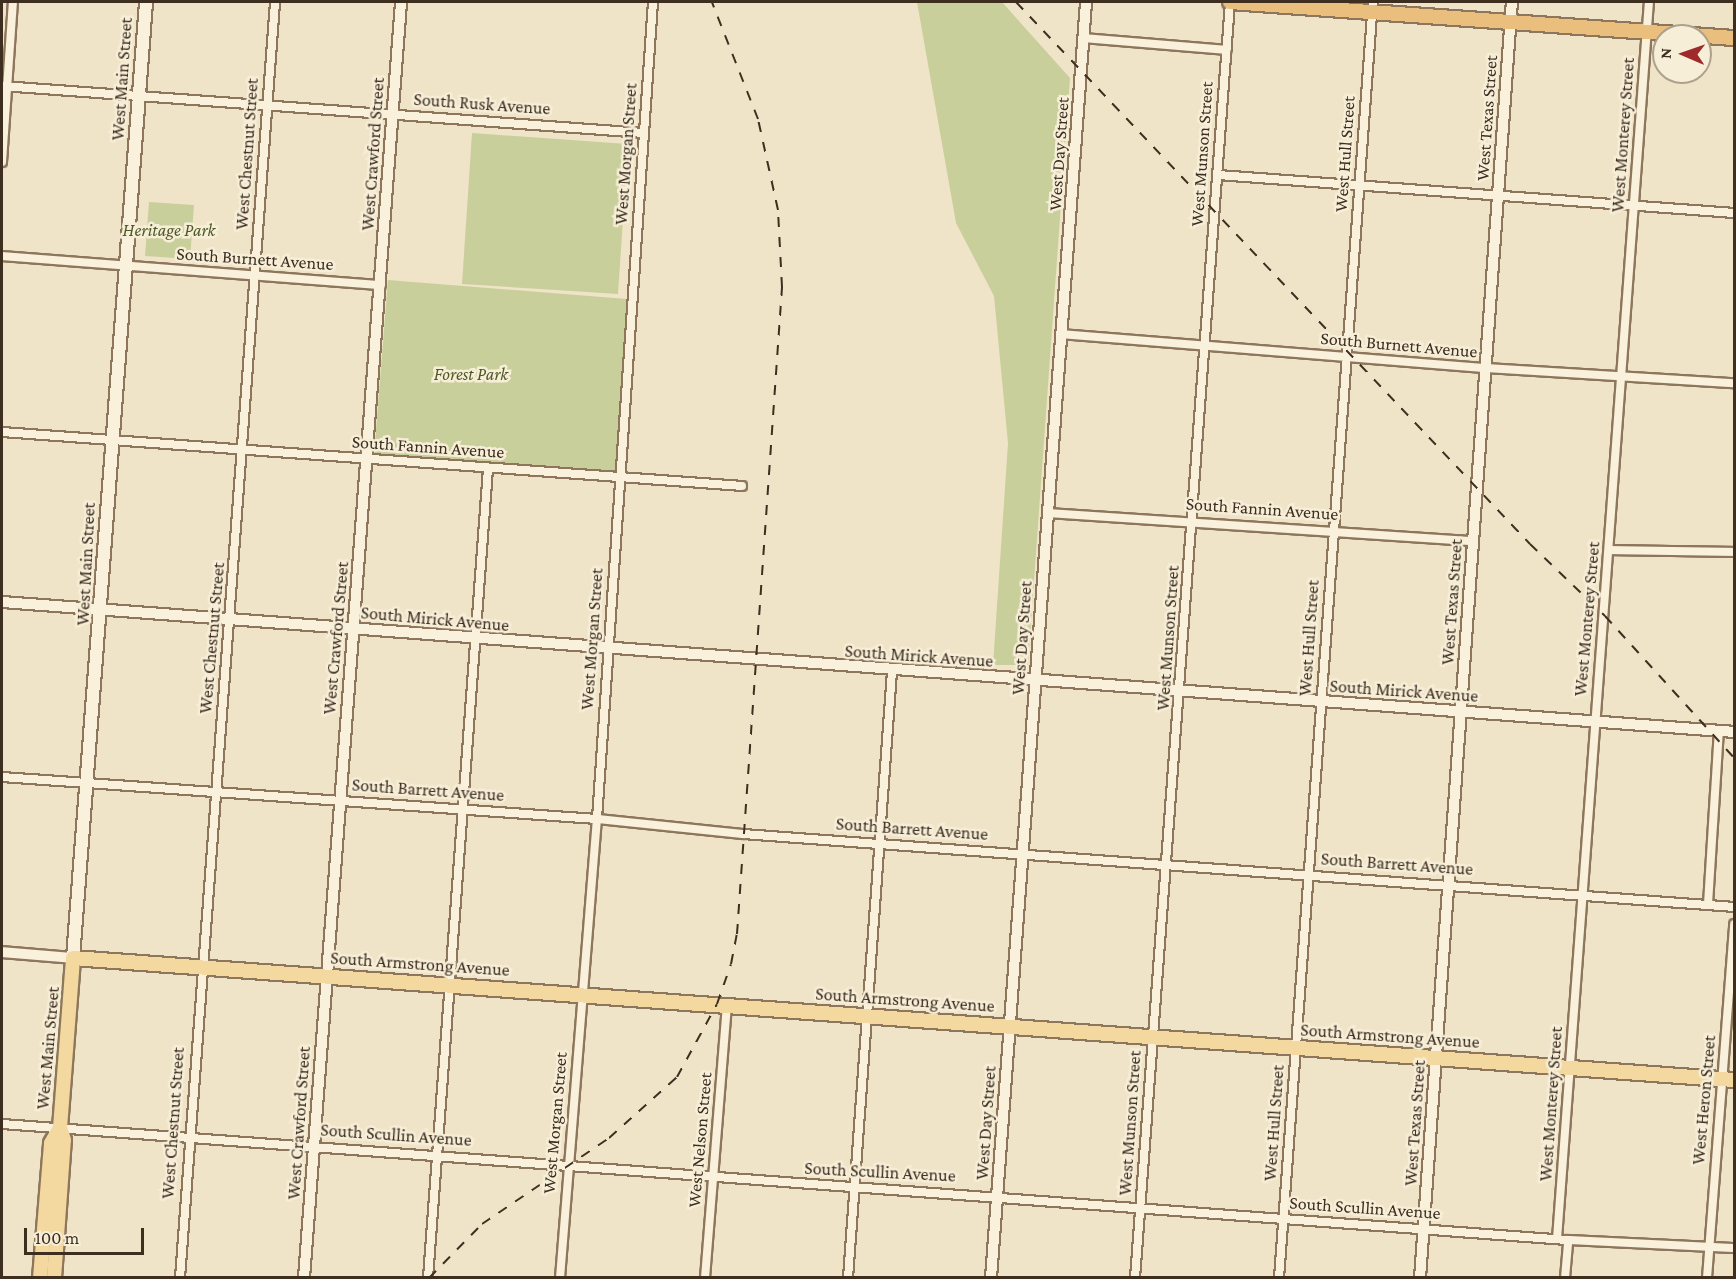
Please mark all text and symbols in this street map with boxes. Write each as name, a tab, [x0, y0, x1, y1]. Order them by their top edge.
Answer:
street label: West Main Street	[107, 17, 137, 141]
north arrow	[1652, 24, 1712, 84]
text: N	[1657, 48, 1674, 59]
street label: West Texas Street	[1472, 54, 1502, 182]
street label: West Monterey Street	[1607, 57, 1639, 213]
street label: West Chestnut Street	[231, 77, 263, 231]
street label: West Crawford Street	[357, 77, 389, 231]
street label: West Munson Street	[1186, 81, 1218, 227]
street label: West Morgan Street	[610, 82, 642, 226]
street label: South Rusk Avenue	[413, 88, 551, 120]
street label: West Hull Street	[1330, 95, 1360, 213]
street label: West Day Street	[1044, 96, 1074, 212]
park label: Heritage Park	[123, 219, 215, 241]
street label: South Burnett Avenue	[176, 243, 334, 275]
street label: South Burnett Avenue	[1320, 327, 1478, 363]
park label: Forest Park	[434, 363, 508, 385]
street label: South Fannin Avenue	[351, 431, 505, 463]
street label: South Fannin Avenue	[1185, 493, 1339, 525]
street label: West Main Street	[72, 502, 100, 626]
street label: West Texas Street	[1437, 538, 1467, 666]
street label: West Monterey Street	[1569, 541, 1605, 697]
street label: West Chestnut Street	[195, 561, 229, 715]
street label: West Crawford Street	[319, 561, 353, 715]
street label: West Munson Street	[1152, 565, 1184, 711]
street label: West Morgan Street	[576, 567, 608, 711]
street label: West Hull Street	[1294, 579, 1324, 697]
street label: West Day Street	[1007, 580, 1037, 696]
street label: South Mirick Avenue	[360, 602, 510, 636]
street label: South Mirick Avenue	[844, 640, 994, 672]
street label: South Mirick Avenue	[1329, 675, 1479, 707]
street label: South Barrett Avenue	[351, 774, 505, 806]
street label: South Barrett Avenue	[835, 813, 989, 845]
street label: South Barrett Avenue	[1320, 848, 1474, 880]
street label: South Armstrong Avenue	[330, 947, 510, 981]
street label: South Armstrong Avenue	[815, 983, 995, 1017]
street label: West Main Street	[32, 986, 64, 1110]
street label: South Armstrong Avenue	[1300, 1019, 1480, 1053]
street label: West Monterey Street	[1535, 1026, 1567, 1182]
street label: West Heron Street	[1688, 1034, 1720, 1166]
street label: West Chestnut Street	[157, 1046, 189, 1200]
street label: West Crawford Street	[283, 1046, 315, 1200]
street label: West Munson Street	[1114, 1050, 1146, 1196]
street label: West Morgan Street	[538, 1051, 572, 1195]
street label: West Texas Street	[1400, 1059, 1430, 1187]
street label: West Hull Street	[1259, 1064, 1289, 1182]
street label: West Day Street	[971, 1065, 1001, 1181]
street label: West Nelson Street	[683, 1071, 717, 1209]
street label: South Scullin Avenue	[320, 1119, 472, 1151]
street label: South Scullin Avenue	[804, 1157, 956, 1187]
street label: South Scullin Avenue	[1289, 1192, 1441, 1224]
scale bar	[27, 1216, 147, 1254]
text: 100 m	[35, 1228, 79, 1248]

